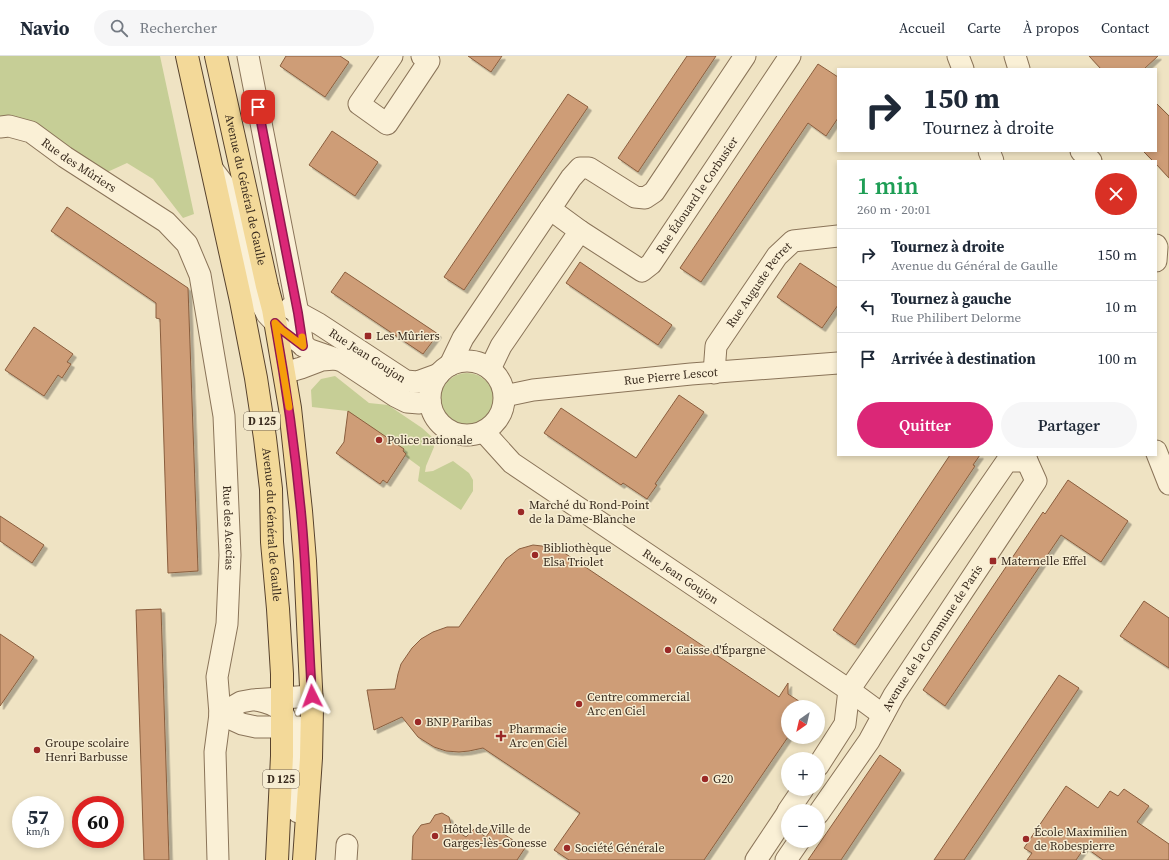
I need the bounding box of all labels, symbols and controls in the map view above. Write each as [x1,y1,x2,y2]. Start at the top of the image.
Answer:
search box [94,10,374,46]
text: Navio [20,15,70,41]
icon: search [108,17,130,39]
text: Rechercher [140,17,217,38]
text: Accueil [899,18,945,38]
text: Carte [967,18,1001,38]
text: À propos [1023,18,1079,38]
text: Contact [1101,18,1149,38]
text: 150 m [923,79,1000,117]
icon: right [857,84,909,136]
pin [241,90,275,124]
icon: arrive [247,96,269,118]
street label: Avenue du Général de Gaulle [221,113,270,267]
text: Tournez à droite [923,115,1054,140]
street label: Rue des Mûriers [38,134,119,196]
street label: Rue Édouard le Corbusier [652,134,742,257]
text: 1 min [857,169,919,202]
button: close [1095,173,1137,215]
text: 260 m · 20:01 [857,201,931,218]
text: Tournez à droite [891,236,1004,257]
street label: Rue Auguste Perret [723,238,795,331]
icon: right [857,244,879,266]
text: 150 m [1097,244,1137,265]
text: Avenue du Général de Gaulle [891,257,1058,274]
text: Tournez à gauche [891,288,1011,309]
icon: left [857,296,879,318]
text: 10 m [1105,296,1137,317]
text: Rue Philibert Delorme [891,309,1021,326]
street label: Rue Jean Goujon [326,325,409,387]
place label: Les Mûriers [376,328,440,344]
marker: Les Mûriers [363,331,373,341]
icon: arrive [857,348,879,370]
text: Arrivée à destination [891,348,1036,369]
text: 100 m [1097,348,1137,369]
street label: Rue Pierre Lescot [623,364,718,389]
button: Quitter [857,402,993,448]
button: Partager [1001,402,1137,448]
road number: D 125 [244,412,280,430]
place label: Police nationale [387,432,473,448]
marker: Police nationale [374,435,384,445]
street label: Avenue du Général de Gaulle [258,447,285,602]
street label: Rue des Acacias [219,485,238,570]
place label: Marché du Rond-Point de la Dame-Blanche [529,497,649,527]
marker: Marché du Rond-Point de la Dame-Blanche [516,507,526,517]
place label: Bibliothèque Elsa Triolet [543,540,611,570]
street label: Rue Jean Goujon [639,545,722,608]
marker: Bibliothèque Elsa Triolet [530,550,540,560]
place label: Maternelle Effel [1001,553,1087,569]
marker: Maternelle Effel [988,556,998,566]
street label: Avenue de la Commune de Paris [879,562,986,714]
place label: Caisse d'Épargne [676,642,766,658]
marker: Caisse d'Épargne [663,645,673,655]
position arrow [291,675,333,717]
place label: Centre commercial Arc en Ciel [587,689,690,719]
marker: Centre commercial Arc en Ciel [574,699,584,709]
north arrow [781,700,825,744]
map controls [781,700,825,848]
place label: BNP Paribas [426,714,492,730]
marker: BNP Paribas [413,717,423,727]
place label: Pharmacie Arc en Ciel [509,721,568,751]
marker: Pharmacie Arc en Ciel [496,731,506,741]
place label: Groupe scolaire Henri Barbusse [45,735,129,765]
marker: Groupe scolaire Henri Barbusse [32,745,42,755]
button: + [781,752,825,796]
road number: D 125 [263,770,299,788]
place label: G20 [713,771,733,787]
marker: G20 [700,774,710,784]
speed limit sign: 60 [72,796,124,848]
text: 57 [27,803,49,831]
button: − [781,804,825,848]
place label: Hôtel de Ville de Garges-lès-Gonesse [443,821,547,851]
place label: École Maximilien de Robespierre [1034,824,1128,854]
text: km/h [26,825,50,838]
marker: Hôtel de Ville de Garges-lès-Gonesse [430,831,440,841]
marker: École Maximilien de Robespierre [1021,834,1031,844]
place label: Société Générale [575,840,665,856]
marker: Société Générale [562,843,572,853]

